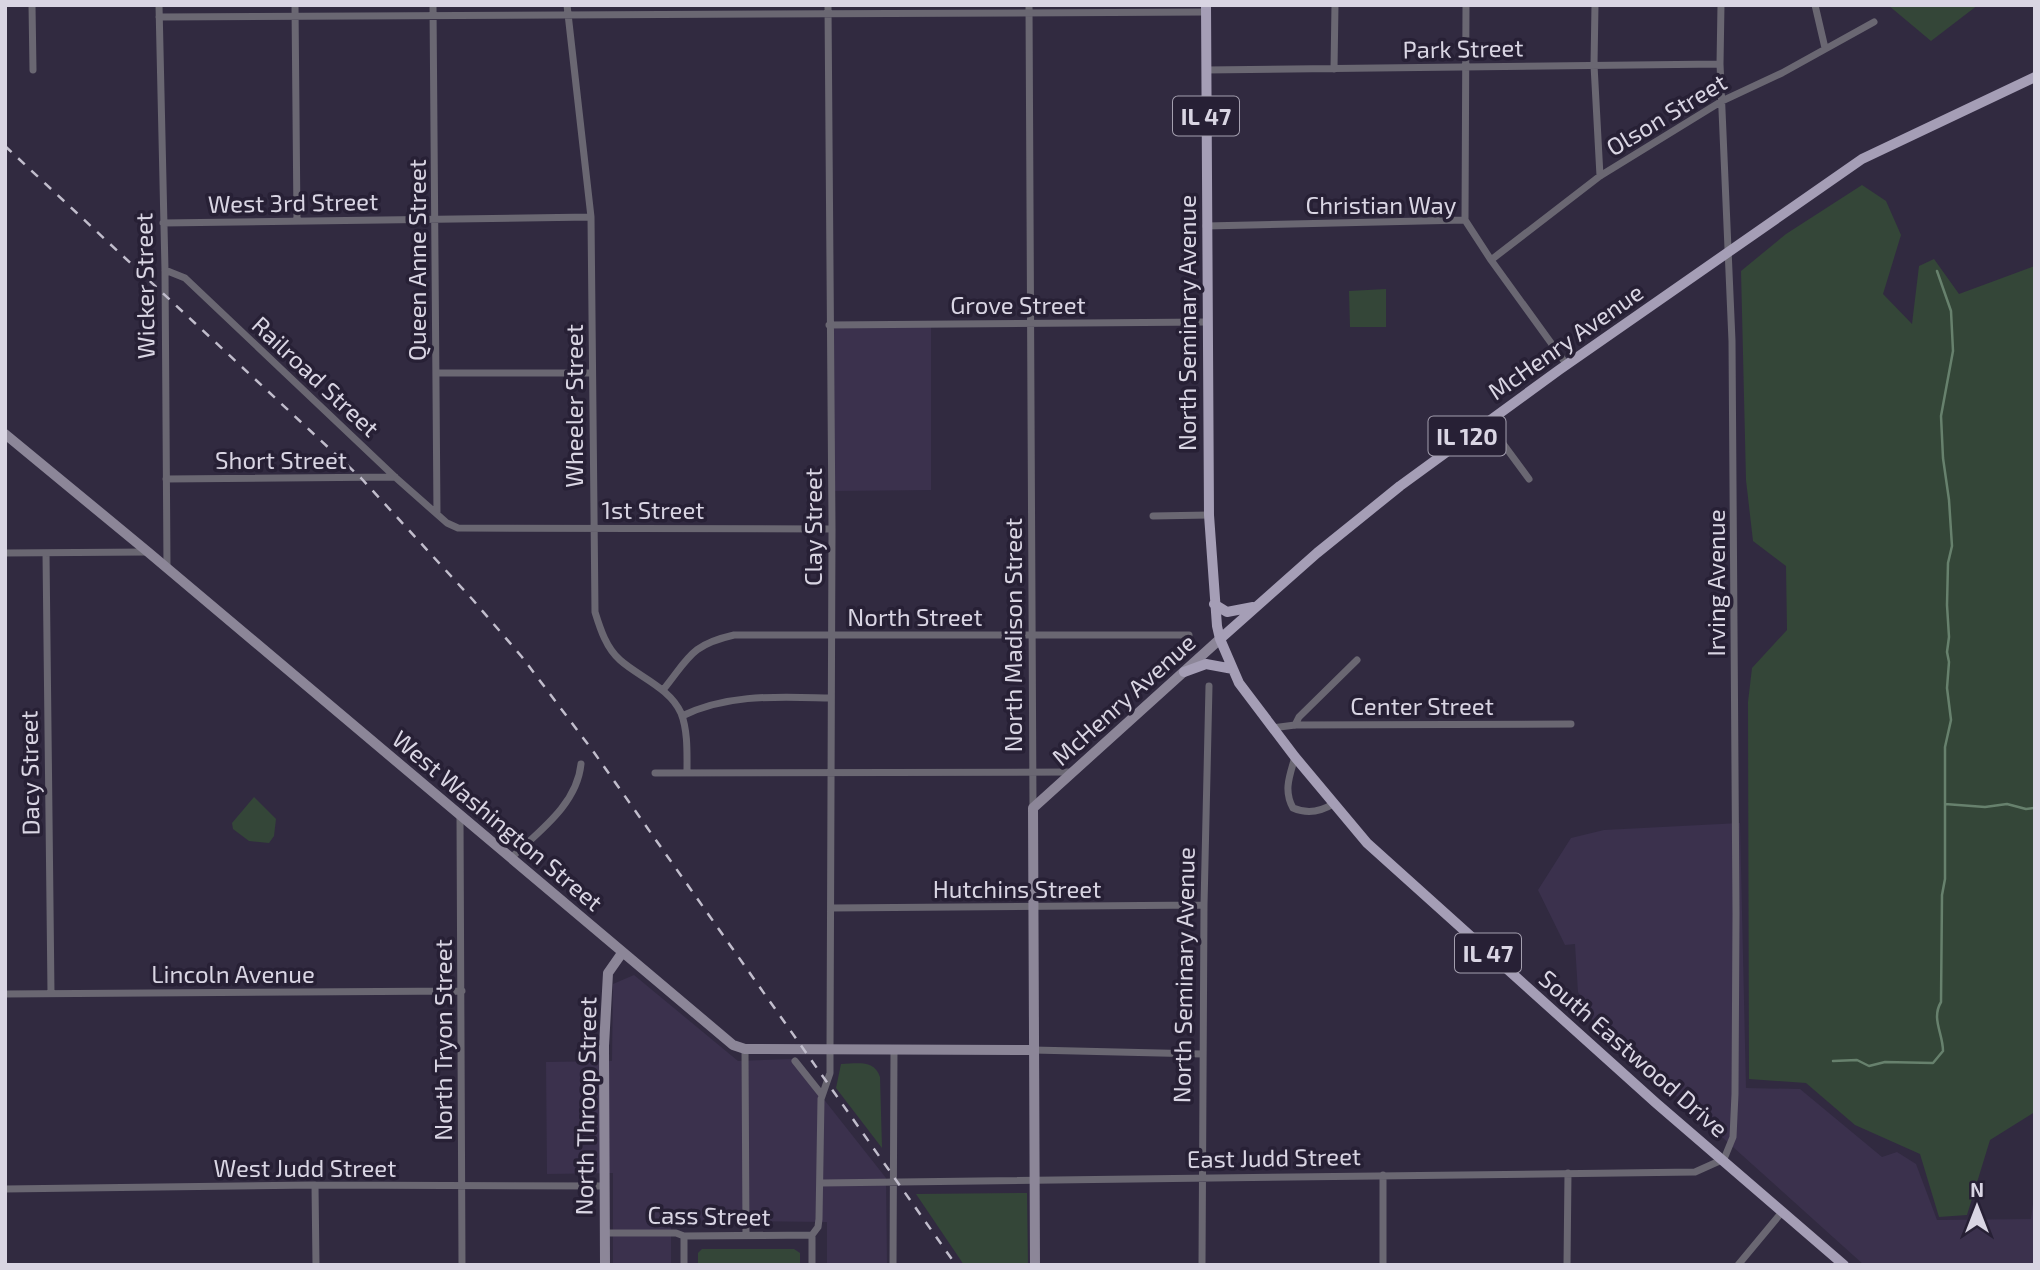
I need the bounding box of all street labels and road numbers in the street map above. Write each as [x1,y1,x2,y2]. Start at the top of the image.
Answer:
street label: Park Street [1402,32,1524,64]
street label: Olson Street [1601,67,1731,161]
road number: IL 47 [1173,97,1239,136]
street label: Queen Anne Street [402,159,431,361]
street label: West 3rd Street [208,186,378,218]
street label: Christian Way [1306,190,1457,219]
street label: North Seminary Avenue [1172,195,1201,451]
street label: Wicker Street [128,213,160,359]
street label: McHenry Avenue [1482,277,1648,405]
street label: Grove Street [950,290,1086,319]
street label: Railroad Street [246,310,386,442]
street label: Wheeler Street [559,324,588,488]
road number: IL 120 [1428,416,1506,456]
street label: Short Street [215,445,347,474]
street label: Clay Street [798,468,827,586]
street label: 1st Street [602,495,704,524]
street label: Irving Avenue [1701,509,1730,657]
street label: North Madison Street [998,518,1027,752]
street label: North Street [847,602,983,631]
street label: McHenry Avenue [1045,627,1201,771]
street label: Center Street [1350,691,1494,720]
street label: Dacy Street [13,710,45,836]
street label: West Washington Street [387,724,609,916]
street label: North Seminary Avenue [1166,847,1200,1103]
street label: Hutchins Street [933,874,1101,903]
road number: IL 47 [1455,934,1521,972]
street label: North Tryon Street [428,939,457,1141]
street label: Lincoln Avenue [151,959,315,988]
street label: South Eastwood Drive [1534,963,1734,1143]
street label: North Throop Street [569,997,601,1215]
street label: East Judd Street [1187,1141,1361,1173]
street label: West Judd Street [214,1153,396,1182]
street label: Cass Street [647,1199,771,1231]

